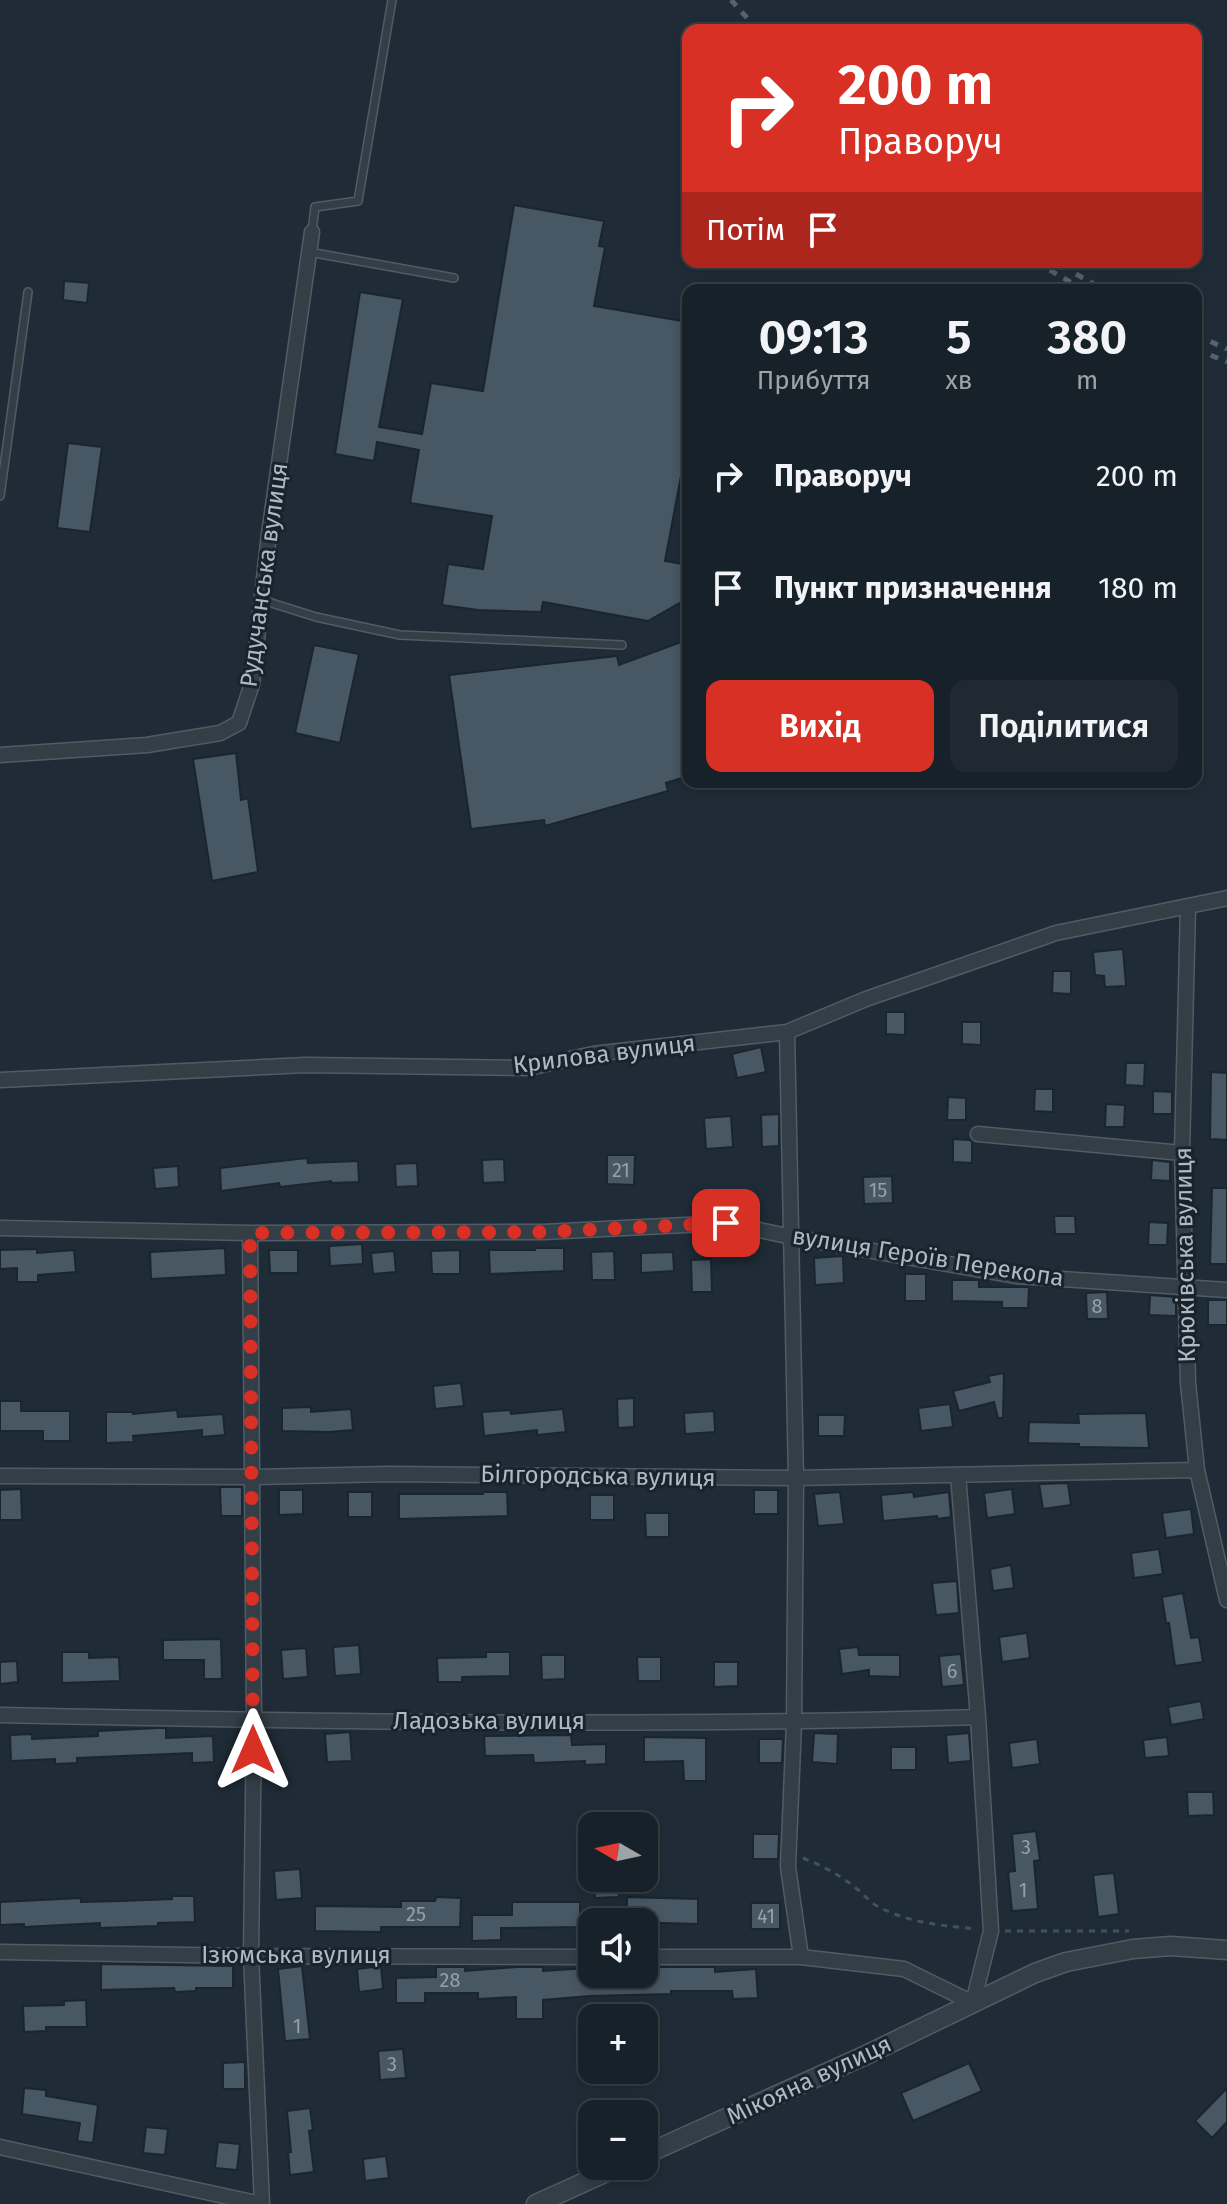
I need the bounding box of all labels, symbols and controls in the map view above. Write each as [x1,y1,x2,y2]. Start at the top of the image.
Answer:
text: 200 m [838,52,993,119]
icon: right [706,56,810,160]
text: Праворуч [838,120,1003,164]
icon: arrive [801,208,845,252]
text: Потім [706,212,785,248]
text: 09:13 [758,308,869,366]
text: 5 [946,308,972,366]
text: 380 [1047,308,1127,366]
text: Прибуття [757,365,871,396]
text: хв [945,365,973,396]
text: m [1076,365,1098,396]
icon: right [706,454,750,498]
text: Праворуч [774,458,912,494]
text: 200 m [1096,458,1178,494]
street label: Рудучанська вулиця [234,461,294,689]
icon: arrive [706,566,750,610]
text: Пункт призначення [774,570,1052,606]
text: 180 m [1098,570,1178,606]
button: Вихід [706,680,934,772]
button: Поділитися [950,680,1178,772]
street label: Крилова вулиця [511,1029,697,1079]
street label: Крюківська вулиця [1169,1147,1201,1363]
house number: 21 [612,1158,630,1182]
house number: 15 [869,1178,887,1202]
pin [692,1189,760,1257]
icon: arrive [704,1201,748,1245]
street label: вулиця Героїв Перекопа [790,1222,1066,1292]
house number: 8 [1091,1294,1103,1318]
street label: Білгородська вулиця [480,1460,716,1492]
house number: 6 [947,1659,957,1683]
street label: Ладозька вулиця [393,1707,585,1735]
position arrow [211,1708,295,1792]
north arrow [578,1812,658,1892]
map controls [578,1812,658,2180]
house number: 3 [1021,1835,1031,1859]
house number: 1 [1019,1878,1027,1902]
house number: 25 [406,1902,426,1926]
house number: 41 [757,1904,775,1928]
button: sound [578,1908,658,1988]
street label: Ізюмська вулиця [201,1941,391,1969]
house number: 28 [440,1968,460,1992]
button: + [578,2004,658,2084]
house number: 1 [293,2014,301,2038]
street label: Мікояна вулиця [722,2030,896,2130]
house number: 3 [387,2052,397,2076]
button: − [578,2100,658,2180]

